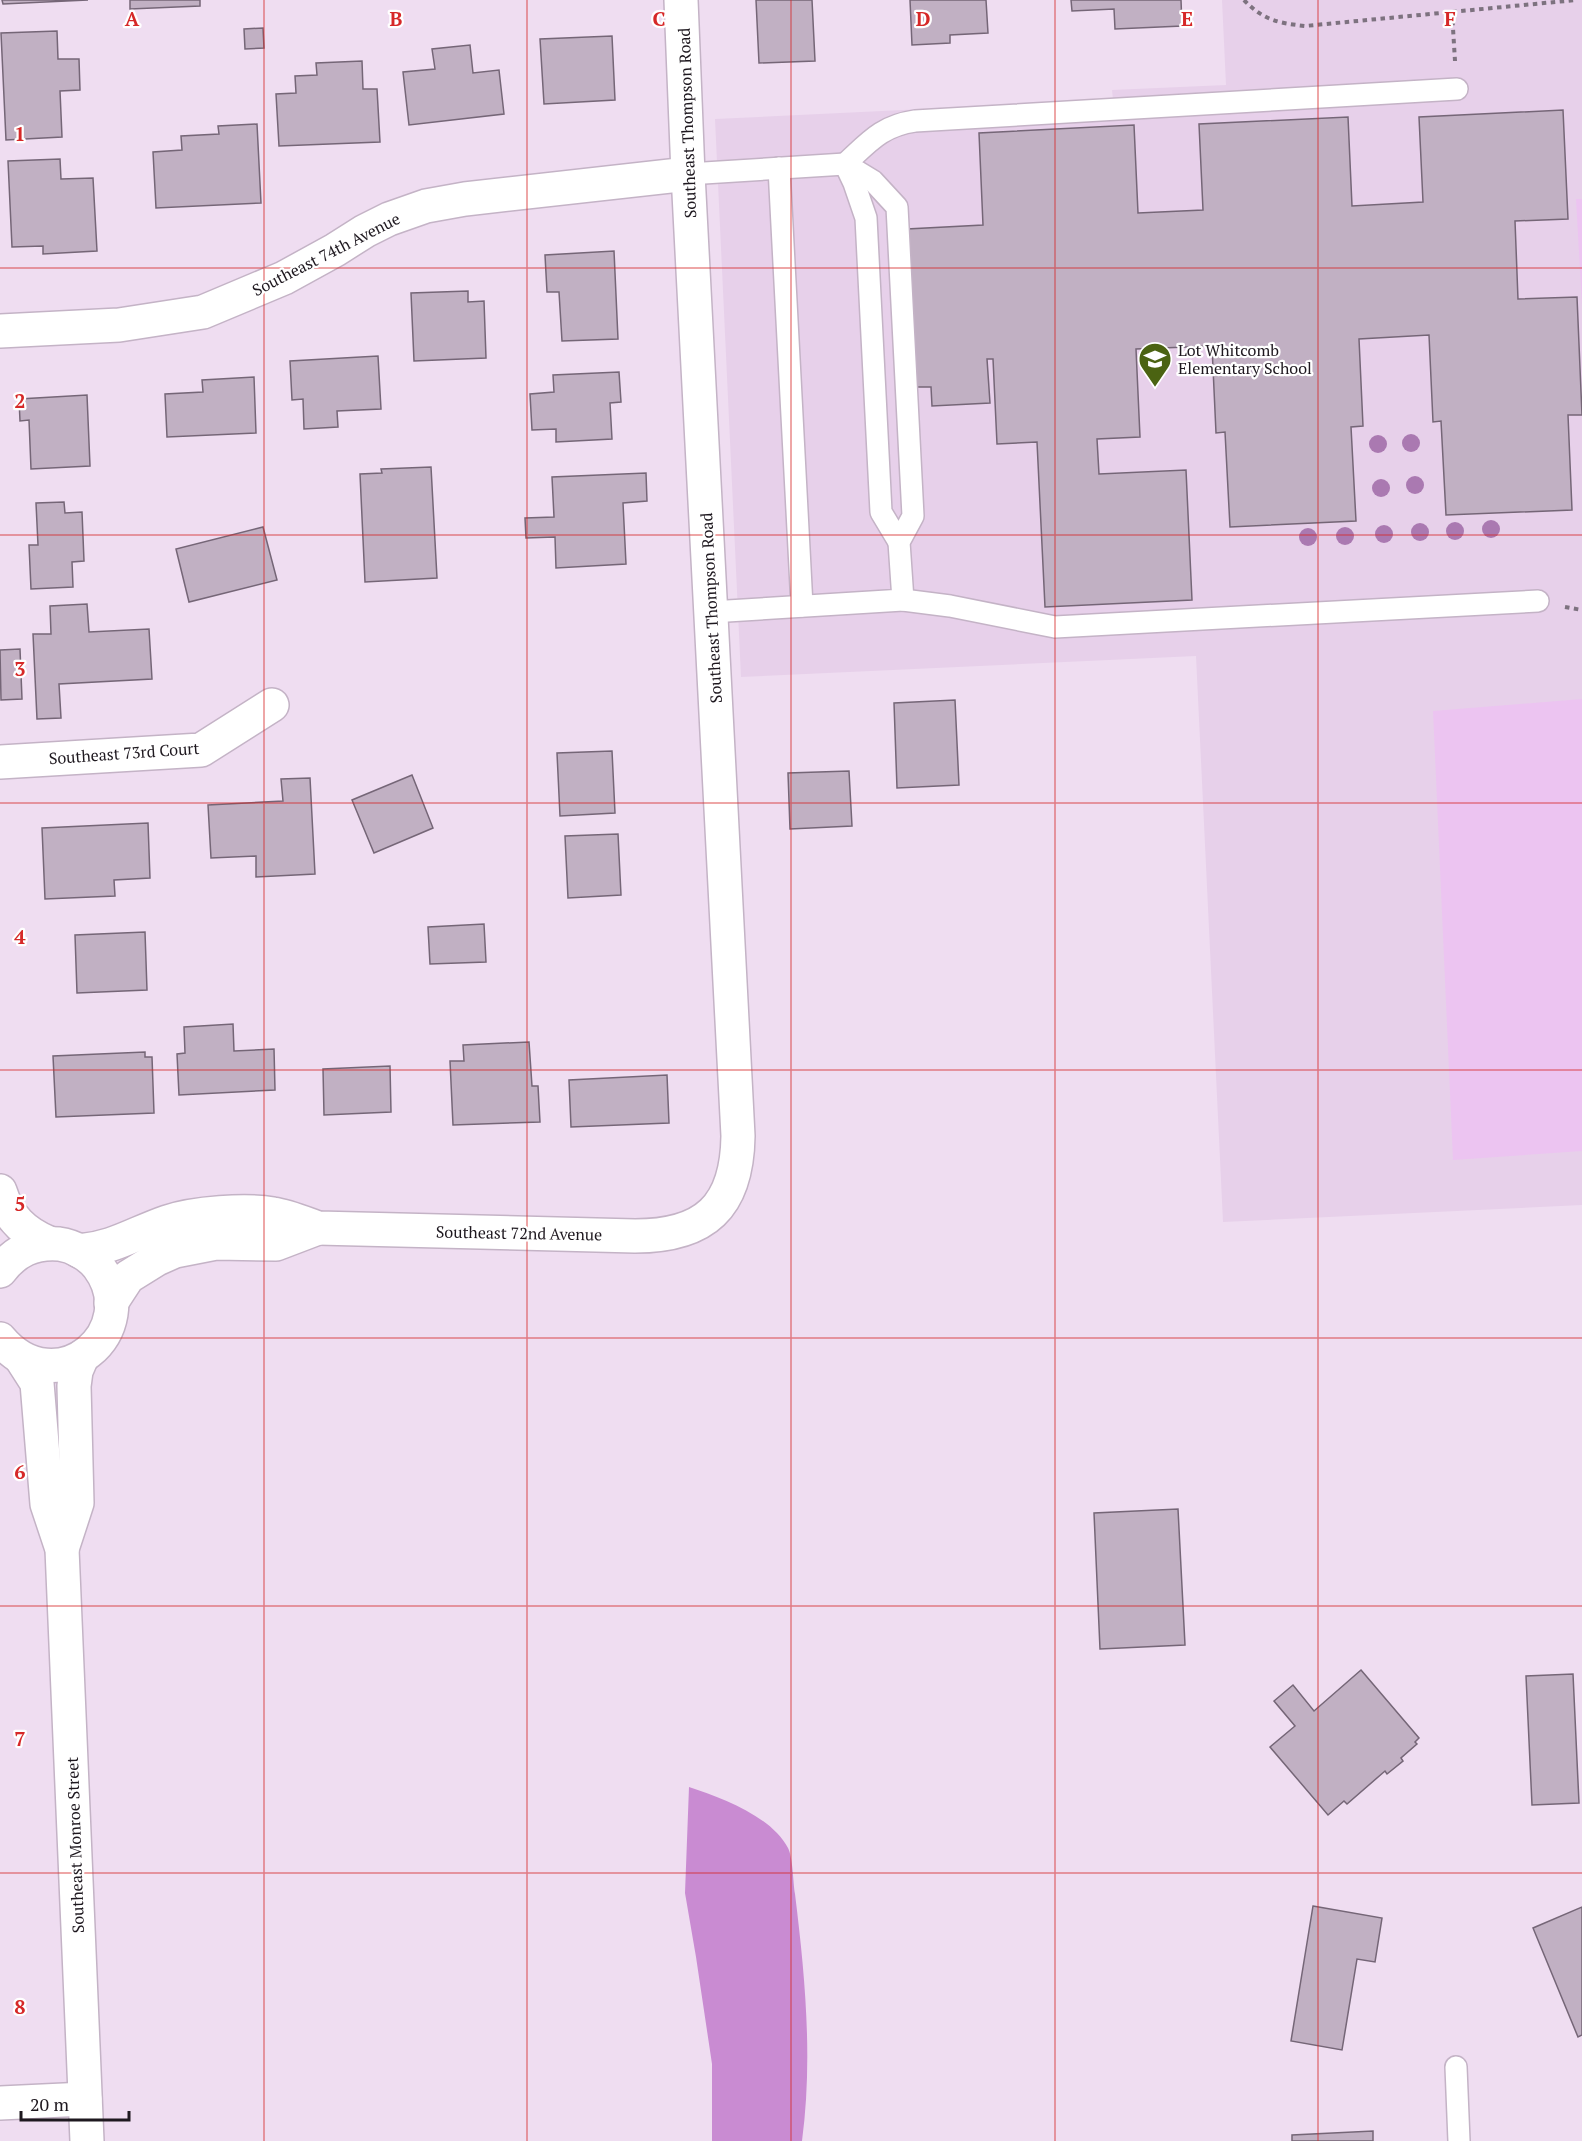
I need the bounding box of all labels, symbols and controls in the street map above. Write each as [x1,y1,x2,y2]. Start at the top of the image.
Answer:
text: A [125,5,140,32]
text: B [390,5,403,32]
text: C [652,5,666,32]
text: D [916,5,930,32]
text: E [1181,5,1193,32]
text: F [1444,5,1456,32]
street label: Southeast Thompson Road [673,27,701,219]
text: 1 [14,120,26,147]
street label: Southeast 74th Avenue [248,207,404,301]
place label: Lot Whitcomb Elementary School [1178,339,1312,379]
school or university icon: Lot Whitcomb Elementary School [1137,341,1173,388]
text: 2 [14,387,26,414]
street label: Southeast Thompson Road [695,512,727,704]
text: 3 [14,655,26,682]
street label: Southeast 73rd Court [48,737,200,769]
text: 4 [14,923,26,950]
text: 5 [14,1190,26,1217]
street label: Southeast 72nd Avenue [436,1221,602,1245]
text: 6 [14,1458,26,1485]
text: 7 [14,1725,26,1752]
street label: Southeast Monroe Street [61,1756,89,1934]
text: 8 [14,1993,26,2020]
scale bar [21,2084,129,2122]
text: 20 m [30,2092,70,2116]

